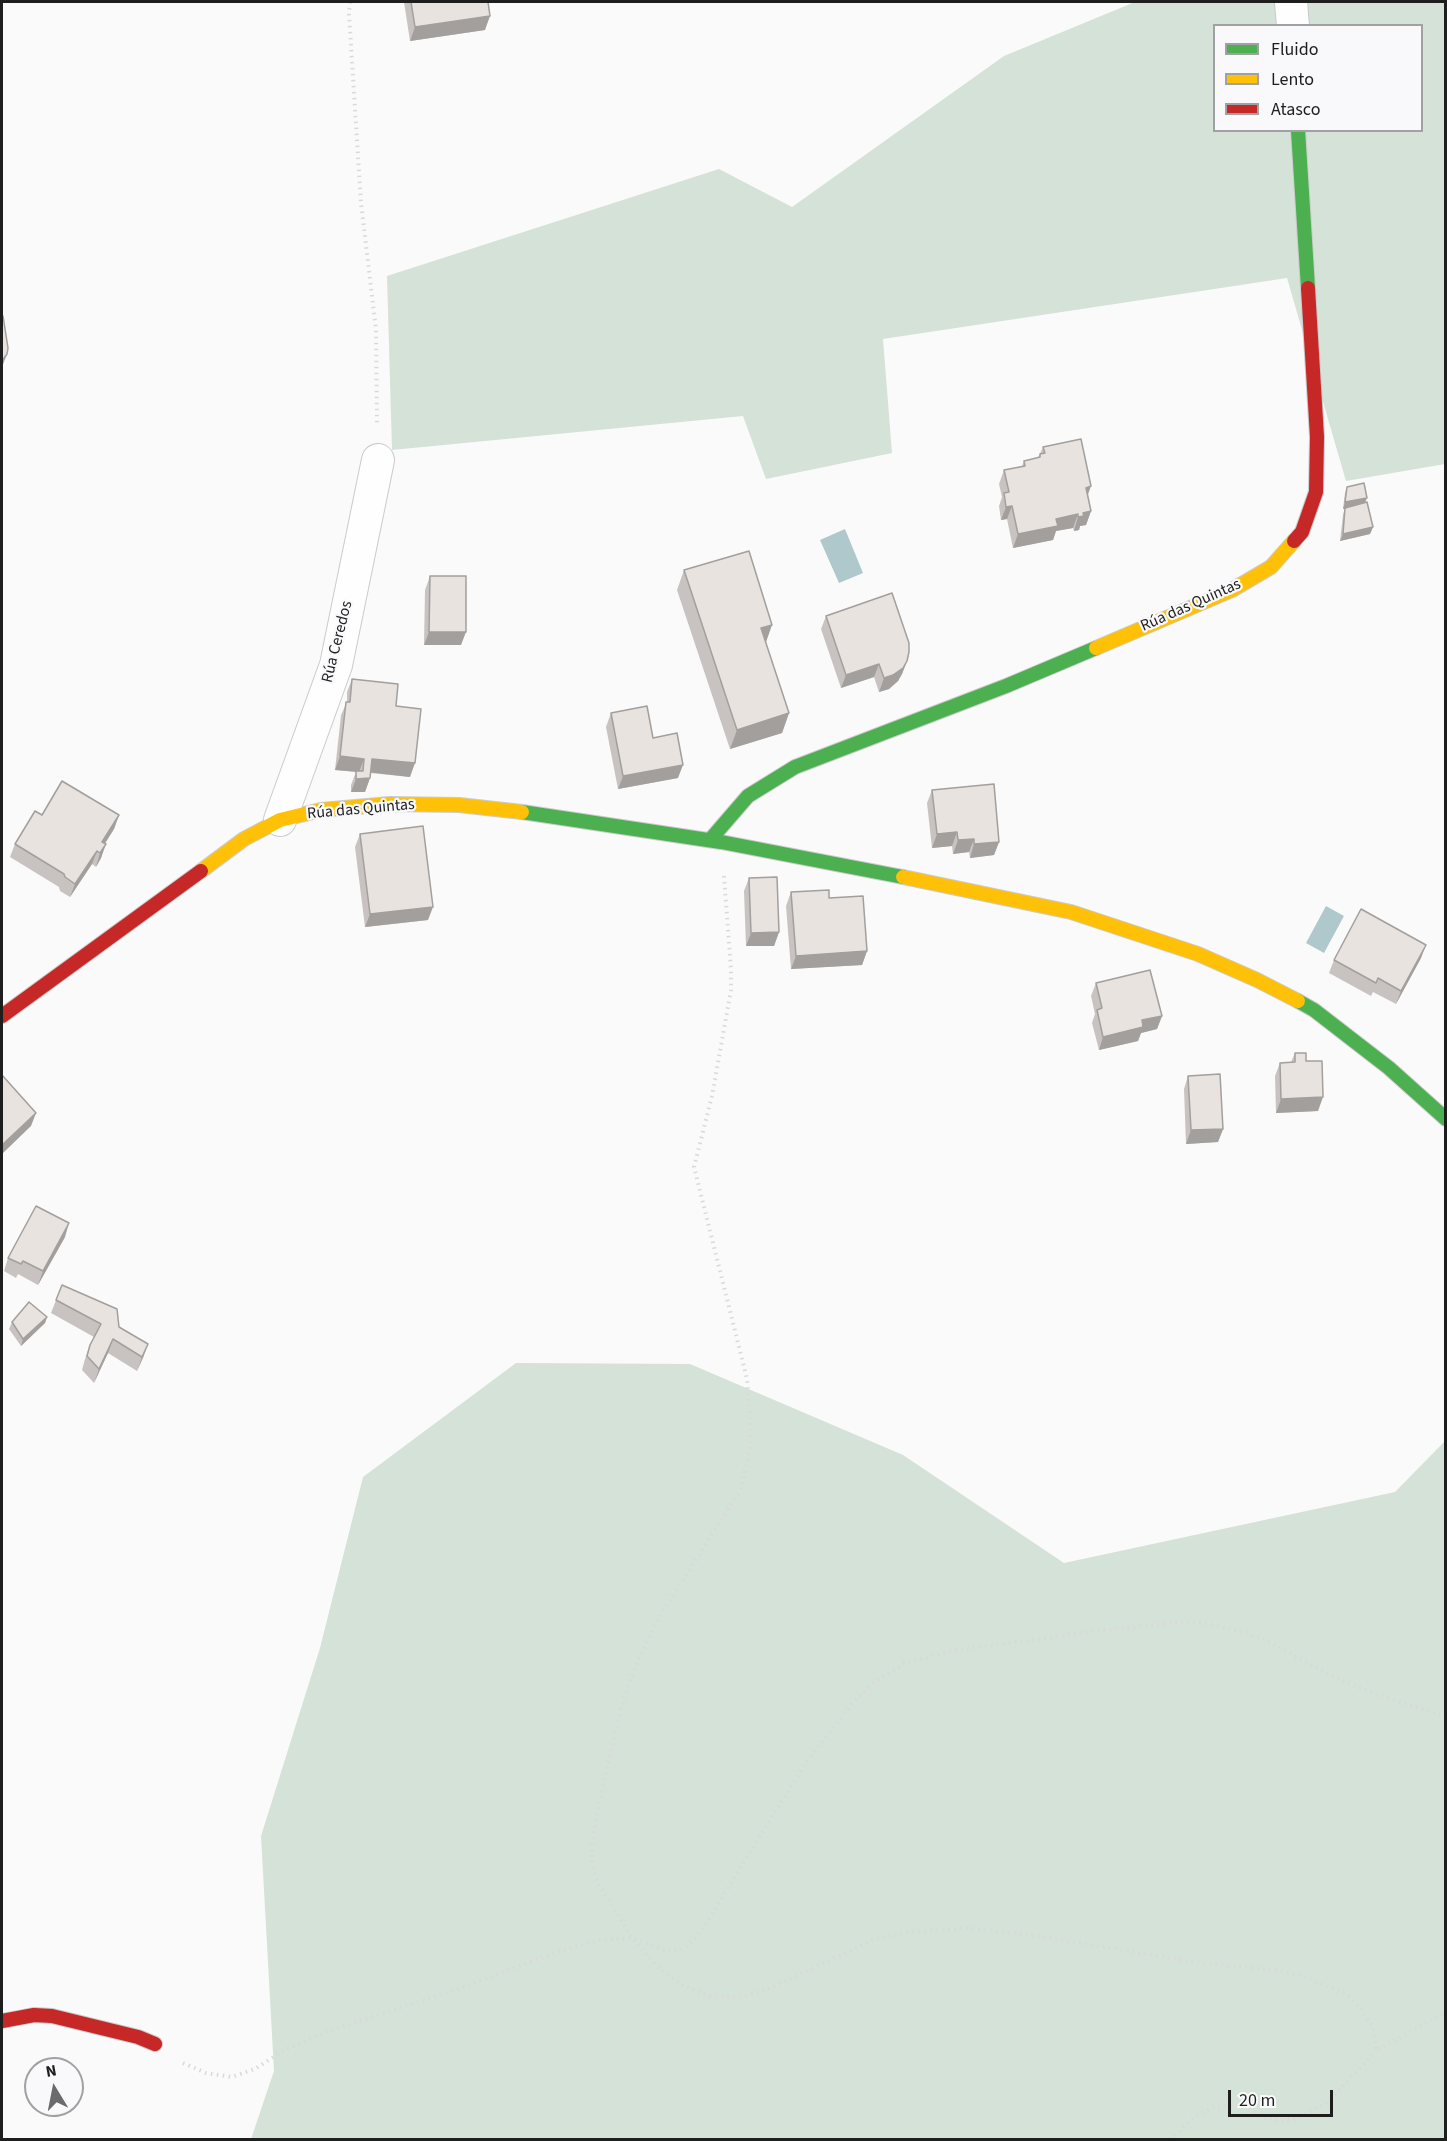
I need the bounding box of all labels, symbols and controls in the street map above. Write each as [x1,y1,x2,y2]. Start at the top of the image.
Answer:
legend [1213,24,1423,132]
text: Fluido [1271,37,1318,62]
text: Lento [1271,67,1314,92]
text: Atasco [1271,97,1320,122]
street label: Rúa das Quintas [1138,575,1244,637]
street label: Rúa Ceredos [319,599,357,685]
street label: Rúa das Quintas [306,796,416,824]
north arrow [24,2057,84,2117]
text: N [44,2059,58,2083]
scale bar [1231,2078,1336,2116]
text: 20 m [1239,2088,1275,2113]

